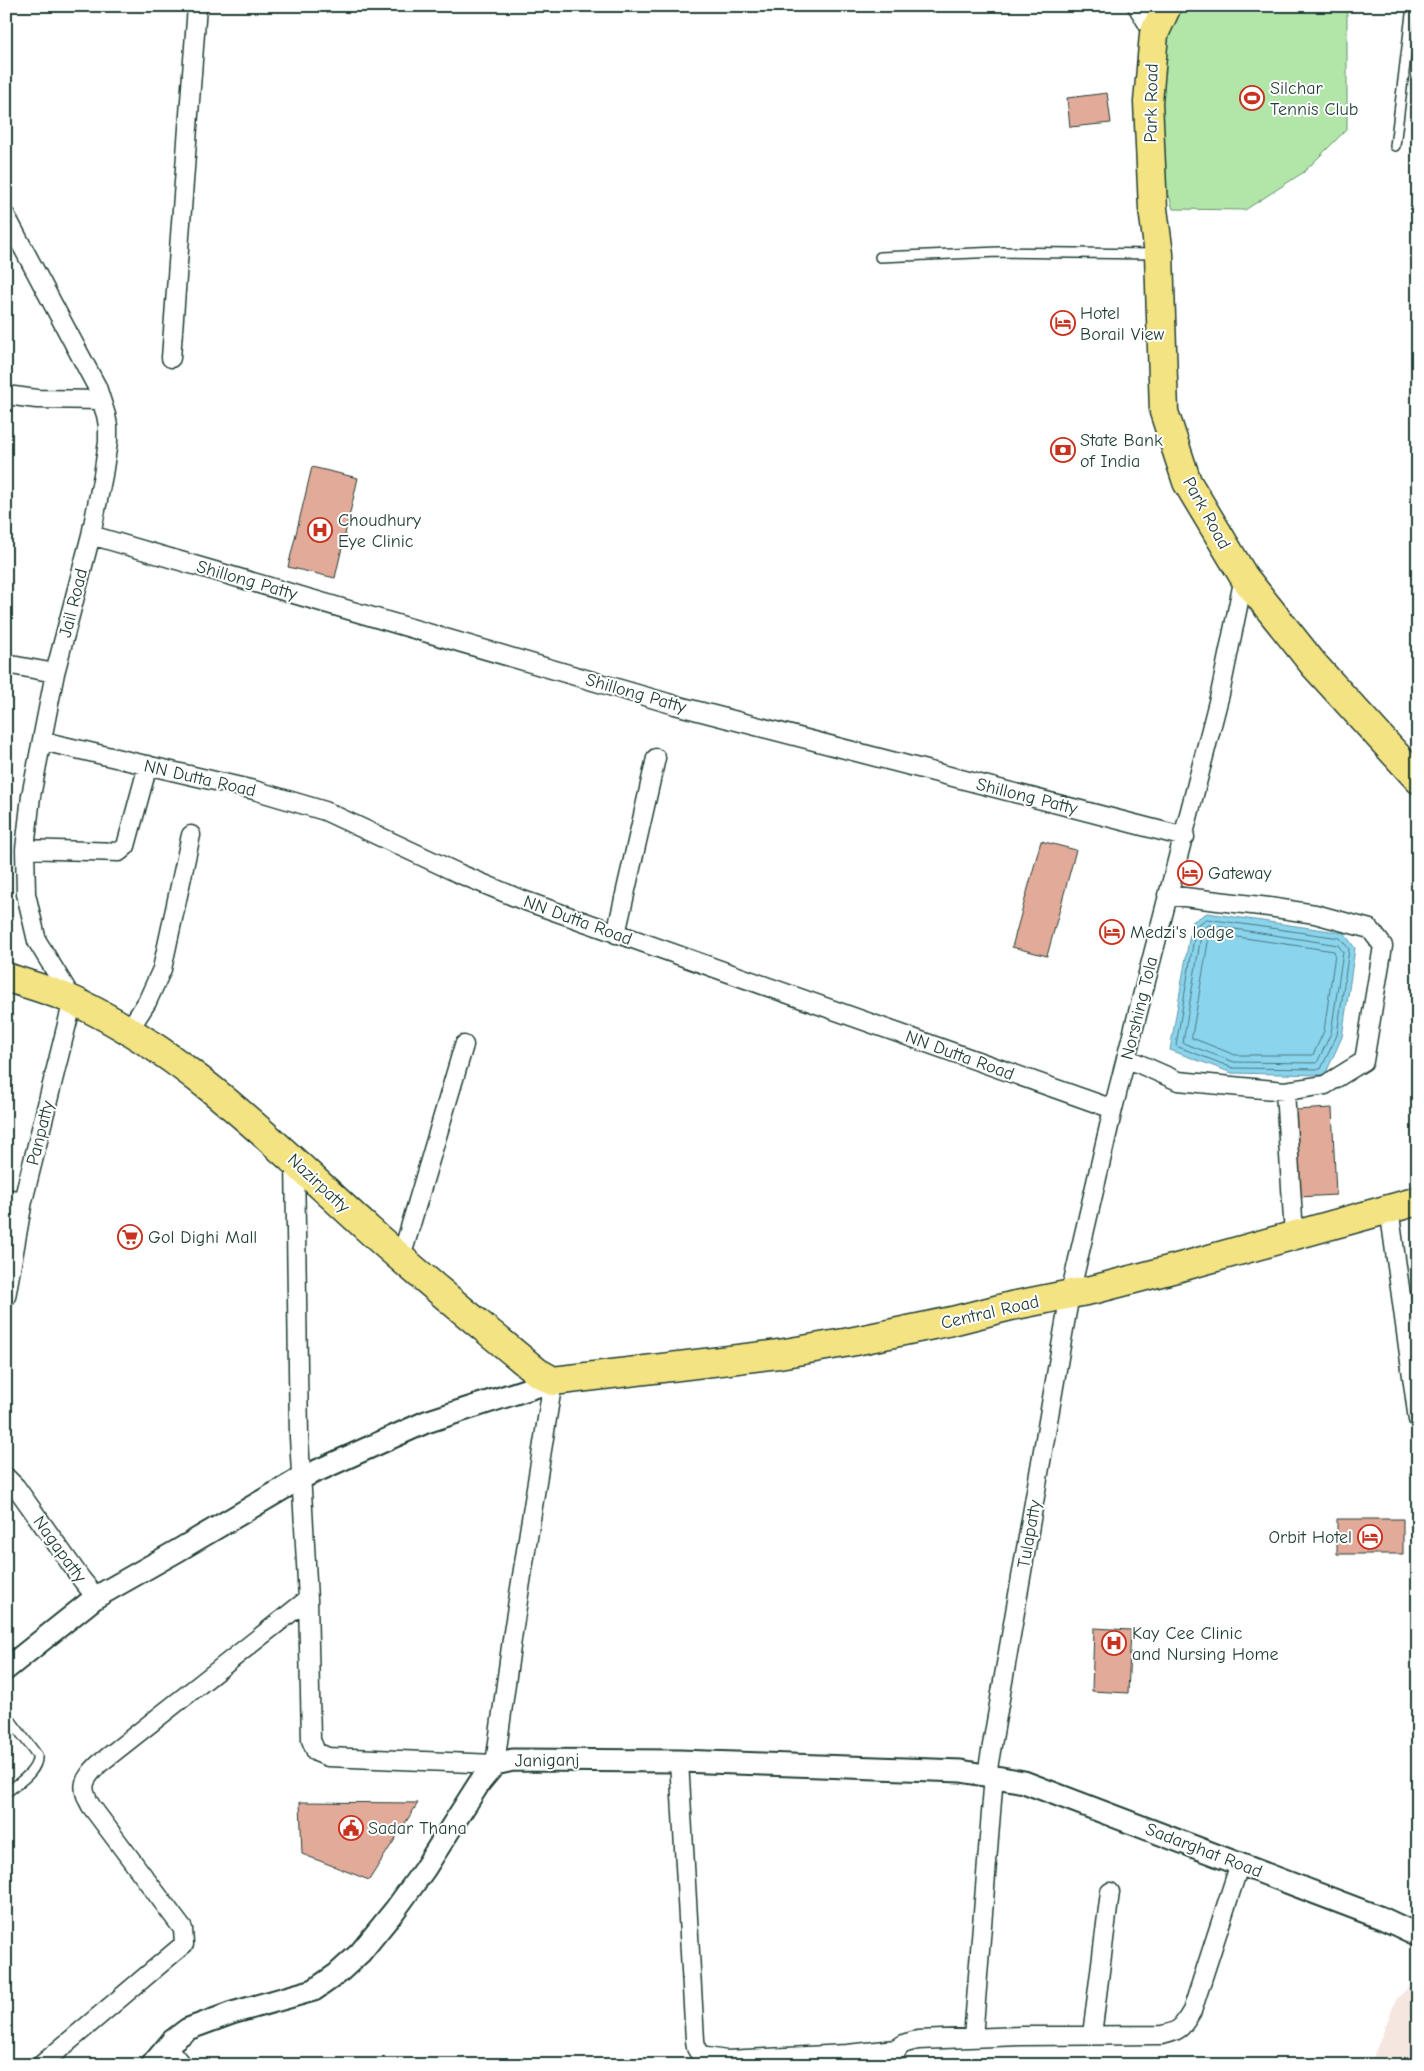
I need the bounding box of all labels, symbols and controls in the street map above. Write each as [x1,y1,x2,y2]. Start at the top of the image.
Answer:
street label: Park Road [1140,63,1163,143]
place label: Silchar Tennis Club [1270,78,1358,120]
sports icon: Silchar Tennis Club [1239,85,1265,111]
place label: Hotel Borail View [1080,303,1165,345]
hotel icon: Hotel Borail View [1050,310,1076,336]
place label: State Bank of India [1080,430,1163,472]
bank icon: State Bank of India [1050,437,1076,463]
street label: Park Road [1178,473,1235,553]
place label: Choudhury Eye Clinic [338,510,422,552]
hospital icon: Choudhury Eye Clinic [307,517,333,543]
street label: Shillong Patty [194,556,300,605]
street label: Jail Road [55,566,92,640]
street label: Shillong Patty [583,669,689,718]
street label: NN Dutta Road [142,755,258,802]
street label: Shillong Patty [974,774,1081,819]
hotel icon: Gateway [1177,860,1203,886]
place label: Gateway [1208,863,1273,884]
street label: NN Dutta Road [521,891,635,950]
hotel icon: Medzi's lodge [1099,919,1125,945]
place label: Medzi's lodge [1130,922,1234,943]
street label: Norshing Tola [1117,954,1162,1062]
street label: NN Dutta Road [903,1026,1017,1085]
street label: Panpatty [22,1098,59,1168]
street label: Nazirpatty [283,1149,355,1218]
supermarket icon: Gol Dighi Mall [117,1224,143,1250]
place label: Gol Dighi Mall [148,1227,257,1248]
street label: Central Road [939,1291,1041,1334]
street label: Tulapatty [1013,1497,1046,1570]
street label: Nagapatty [28,1512,91,1587]
hotel icon: Orbit Hotel [1357,1524,1383,1550]
place label: Orbit Hotel [1268,1527,1352,1548]
place label: Kay Cee Clinic and Nursing Home [1132,1623,1279,1665]
hospital icon: Kay Cee Clinic and Nursing Home [1101,1630,1127,1656]
street label: Janiganj [515,1749,579,1772]
public building icon: Sadar Thana [338,1815,364,1841]
place label: Sadar Thana [368,1818,467,1839]
street label: Sadarghat Road [1143,1819,1265,1882]

